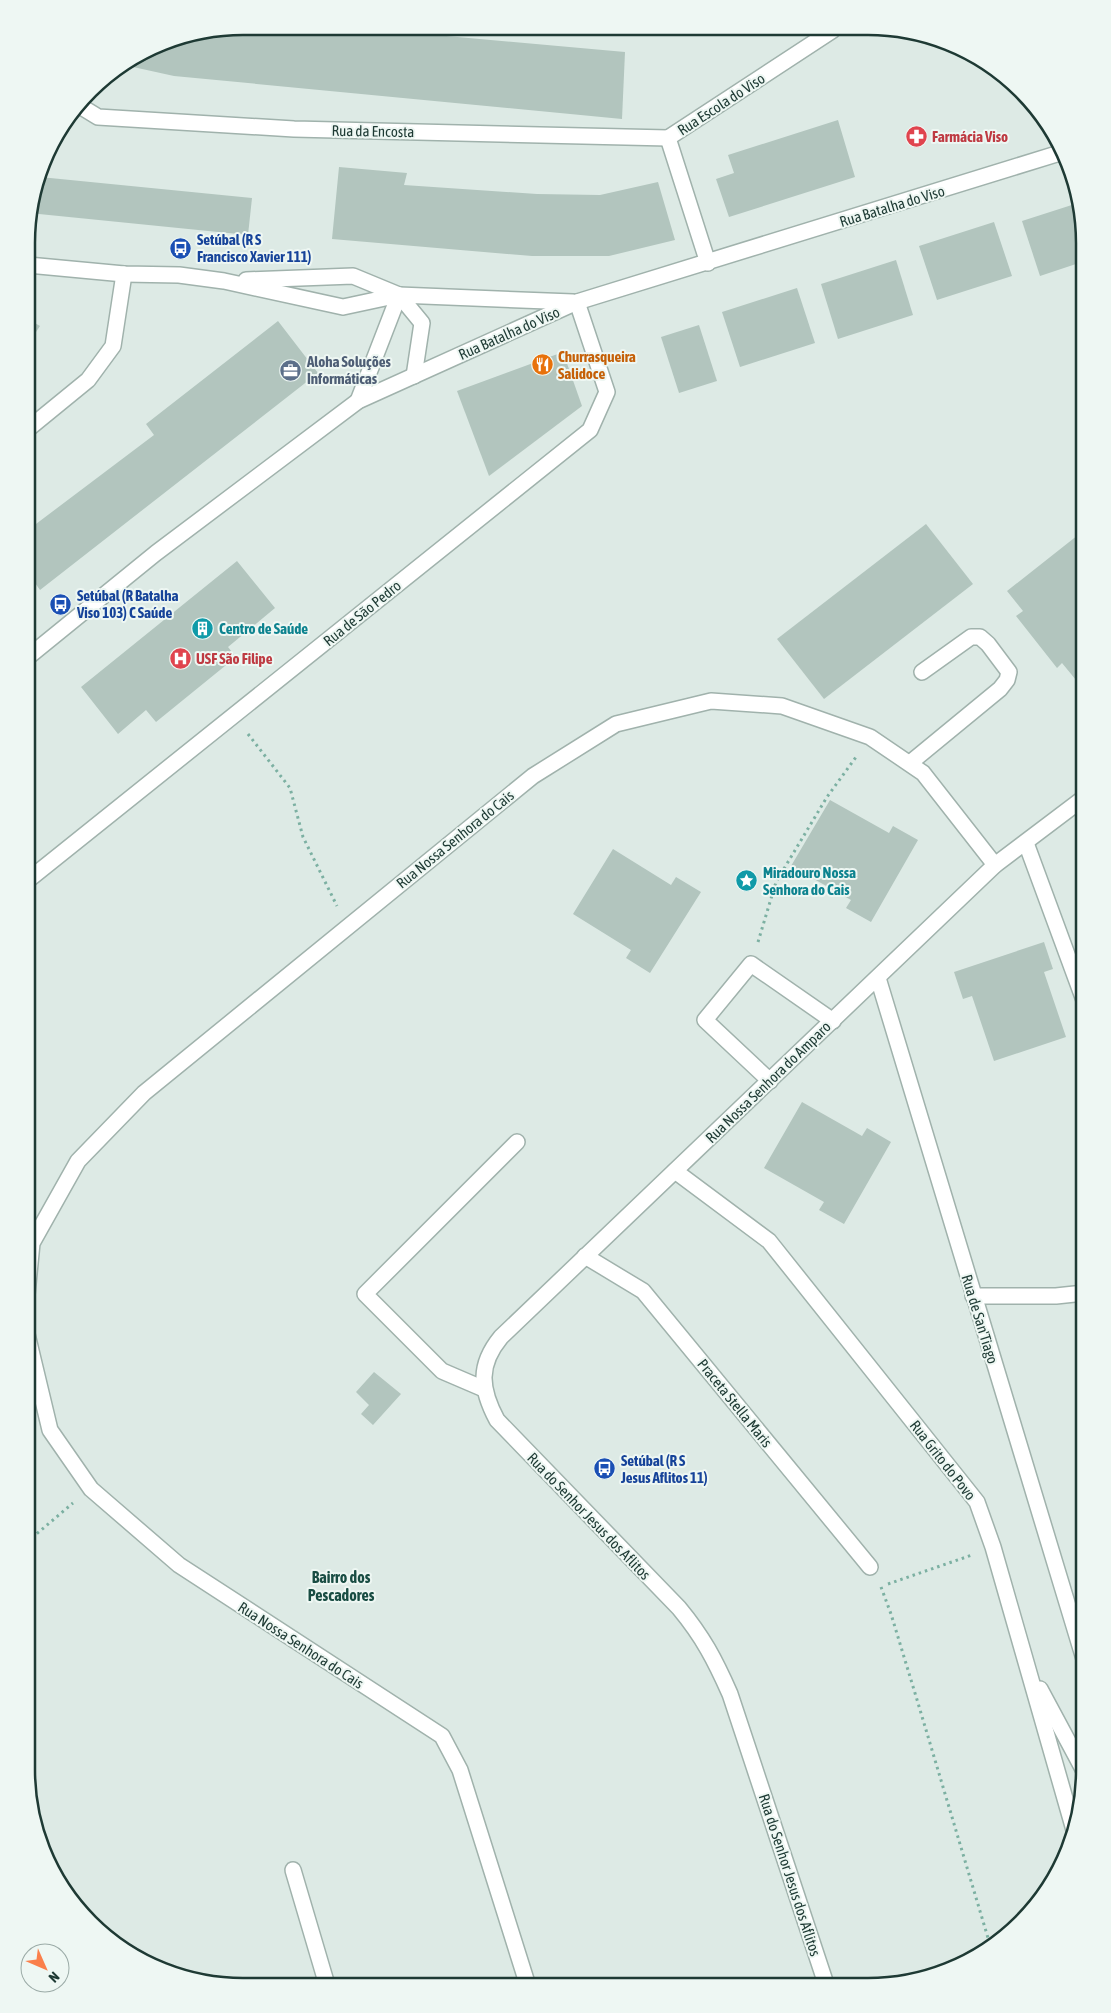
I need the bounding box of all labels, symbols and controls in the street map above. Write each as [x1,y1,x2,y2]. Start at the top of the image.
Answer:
street label: Rua Escola do Viso [674,70,768,138]
street label: Rua da Encosta [331,122,415,140]
pharmacy icon: Farmácia Viso [904,124,928,148]
place label: Farmácia Viso [932,128,1008,145]
street label: Rua Batalha do Viso [837,182,947,230]
place label: Setúbal (R S Francisco Xavier 111) [197,231,311,265]
bus stop icon: Setúbal (R S Francisco Xavier 111) [169,236,193,260]
street label: Rua Batalha do Viso [456,303,562,363]
place label: Churrasqueira Salidoce [558,348,636,382]
place label: Aloha Soluções Informáticas [306,353,392,387]
restaurant icon: Churrasqueira Salidoce [530,353,554,377]
office icon: Aloha Soluções Informáticas [279,358,303,382]
street label: Rua de São Pedro [320,577,404,649]
place label: Setúbal (R Batalha Viso 103) C Saúde [76,587,179,621]
bus stop icon: Setúbal (R Batalha Viso 103) C Saúde [49,592,73,616]
building icon: Centro de Saúde [191,616,215,640]
place label: Centro de Saúde [219,620,308,637]
hospital icon: USF São Filipe [168,646,192,670]
place label: USF São Filipe [196,650,273,667]
street label: Rua Nossa Senhora do Cais [393,786,517,892]
place label: Miradouro Nossa Senhora do Cais [763,864,856,898]
place icon: Miradouro Nossa Senhora do Cais [735,869,759,893]
street label: Rua Nossa Senhora do Amparo [702,1018,834,1146]
street label: Rua de San'Tiago [958,1272,1002,1366]
street label: Praceta Stella Maris [694,1355,776,1451]
street label: Rua Grito do Povo [907,1417,979,1503]
street label: Rua do Senhor Jesus dos Aflitos [524,1449,654,1583]
place label: Setúbal (R S Jesus Aflitos 11) [620,1452,708,1486]
bus stop icon: Setúbal (R S Jesus Aflitos 11) [593,1457,617,1481]
district label: Bairro dos Pescadores [308,1568,375,1604]
street label: Rua Nossa Senhora do Cais [235,1598,367,1692]
street label: Rua do Senhor Jesus dos Aflitos [756,1792,824,1958]
north arrow [20,1943,70,1993]
text: N [46,1969,63,1986]

